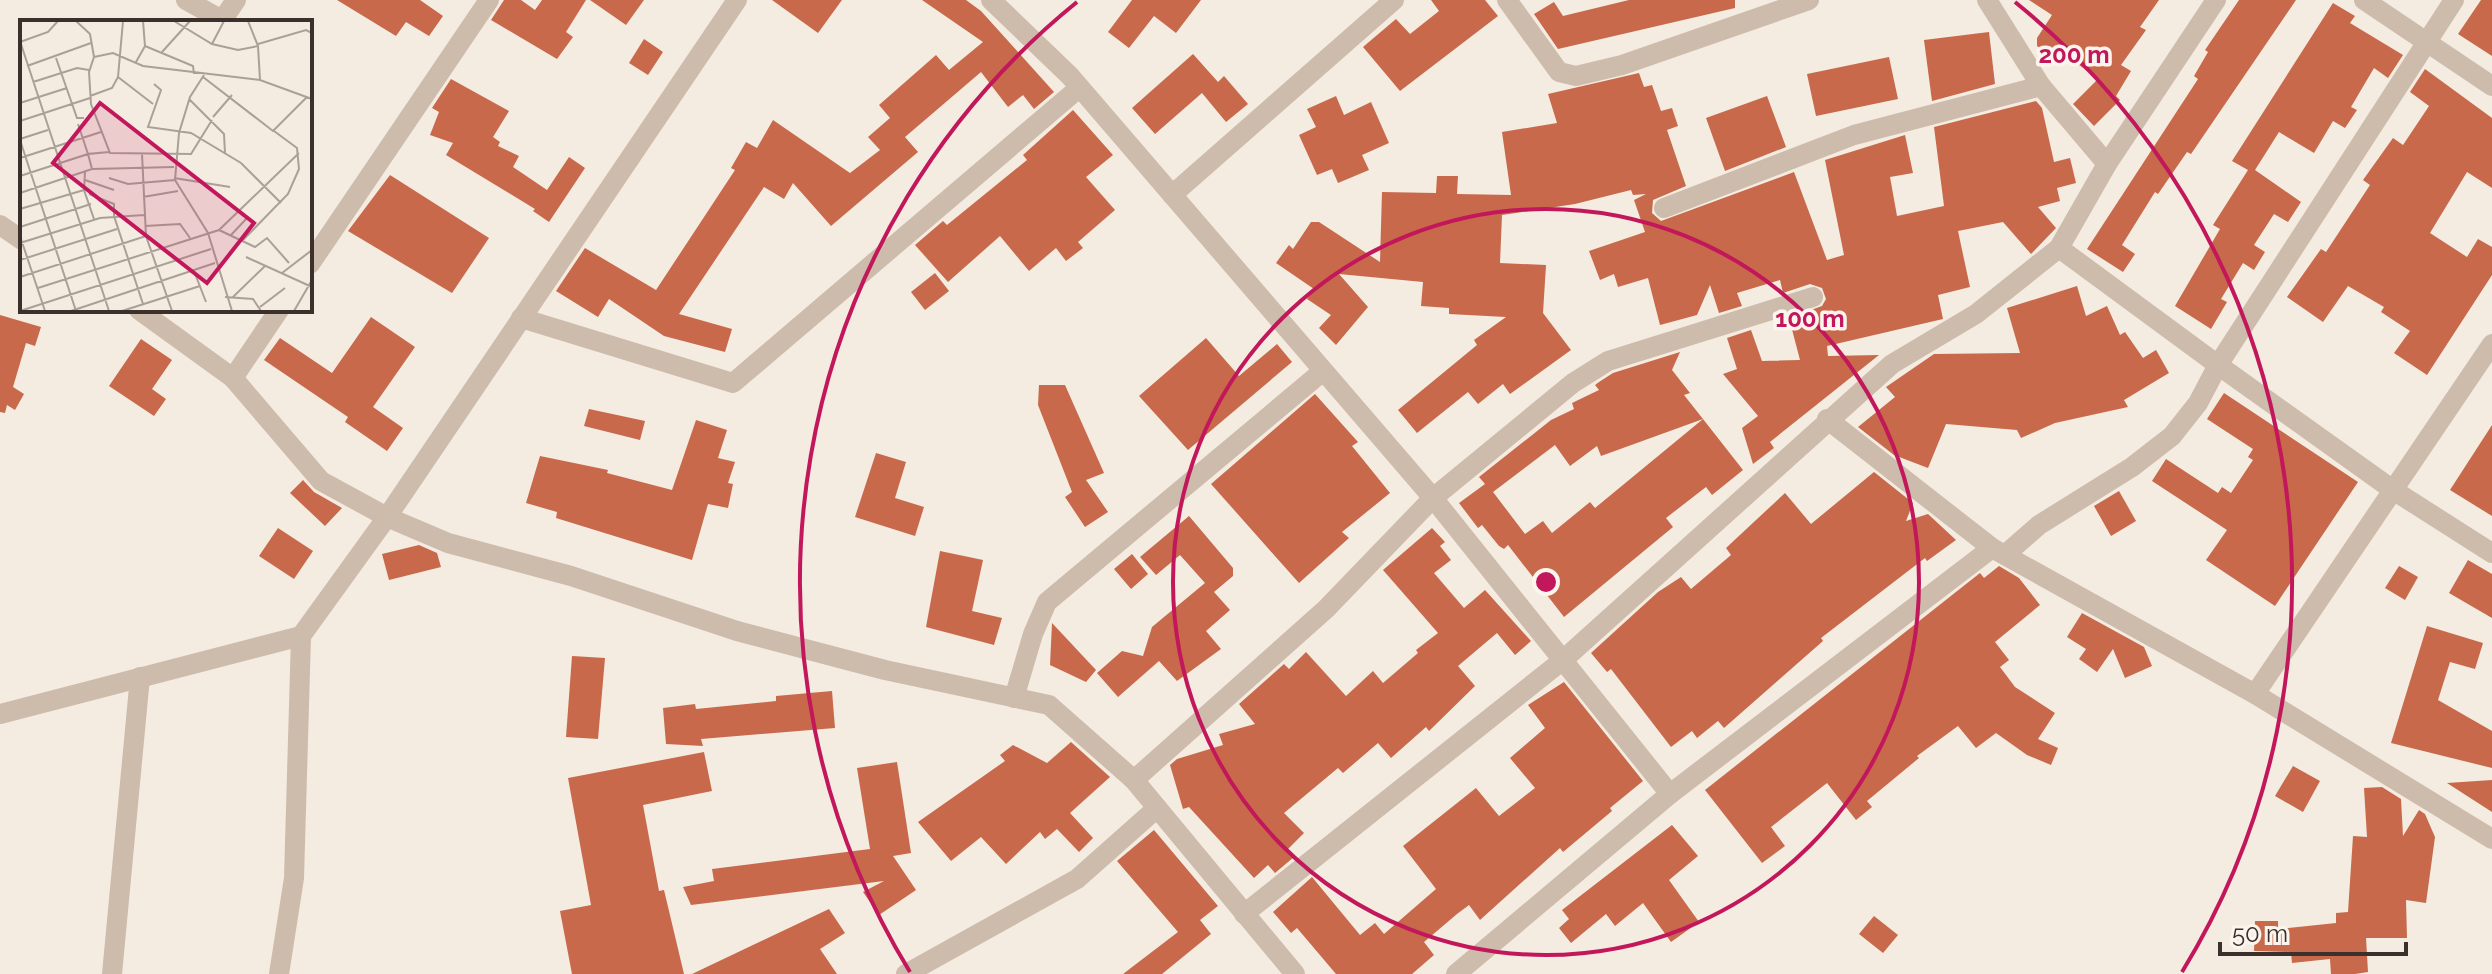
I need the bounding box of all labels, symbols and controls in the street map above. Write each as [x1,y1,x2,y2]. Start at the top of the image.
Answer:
inset map [20,20,312,312]
text: 200 m [2038,40,2110,69]
text: 100 m [1775,304,1845,333]
centre of rings [1532,568,1560,596]
scale bar [2220,906,2406,956]
text: 50 m [2232,919,2288,948]

